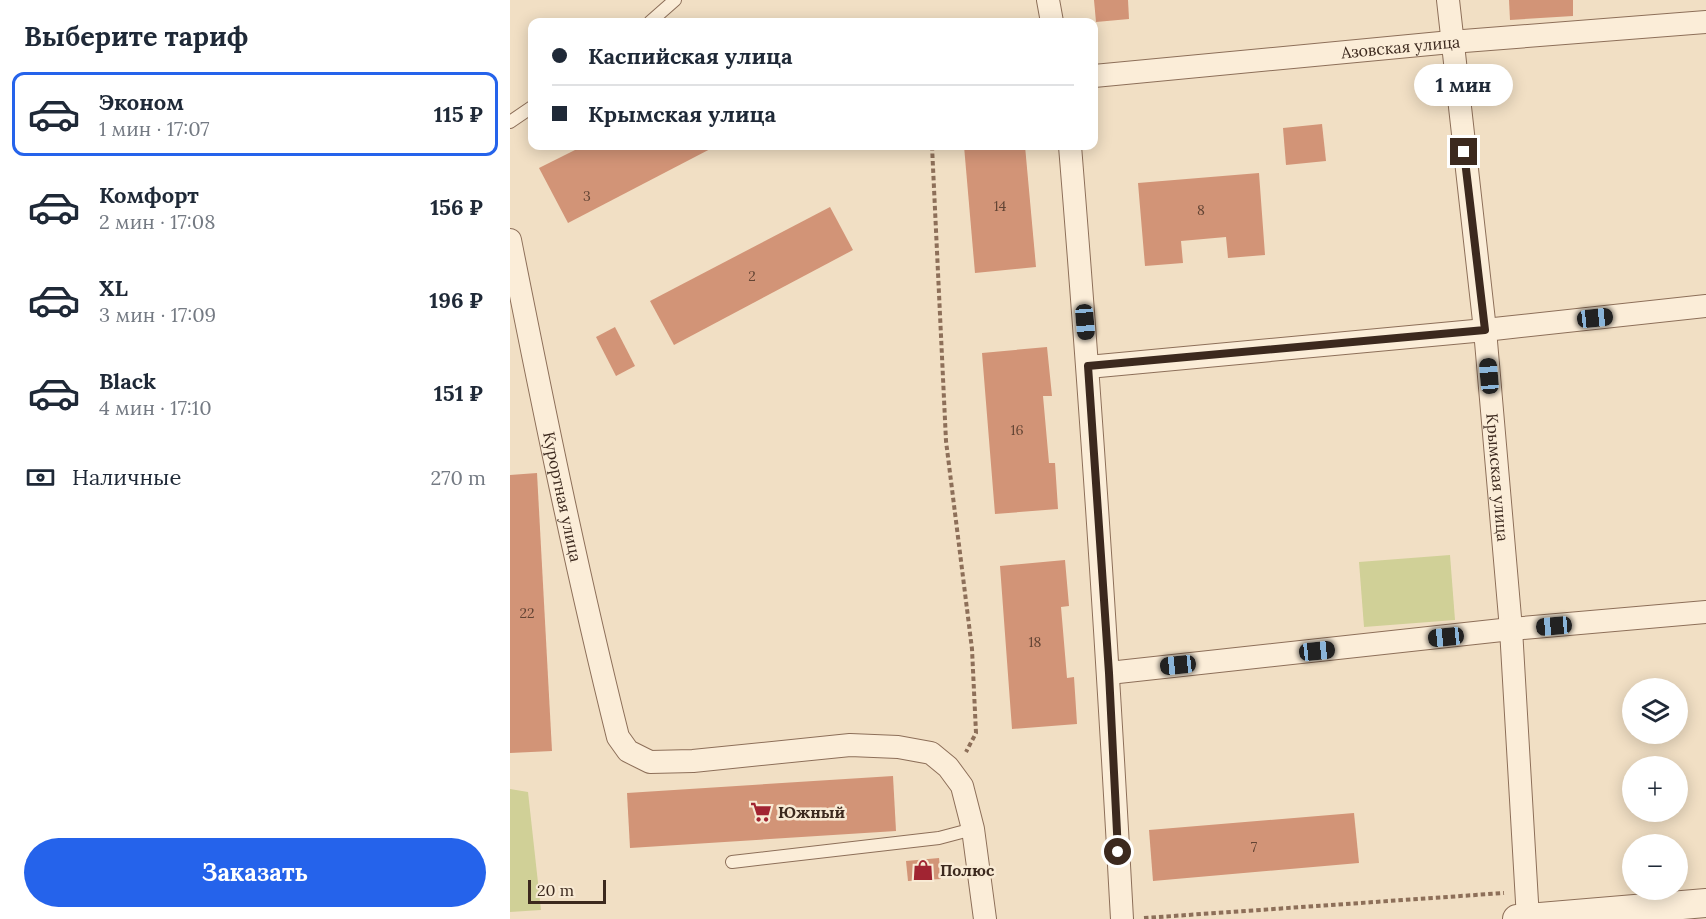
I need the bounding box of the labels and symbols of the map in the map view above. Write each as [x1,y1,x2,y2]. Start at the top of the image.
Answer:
street label: Азовская улица [1339,31,1461,63]
callout: 1 мин [1414,65,1514,107]
route end [1450,138,1477,165]
house number: 3 [583,187,591,205]
house number: 14 [994,197,1007,215]
house number: 8 [1197,201,1205,219]
house number: 2 [748,267,756,285]
car [1074,303,1096,341]
car [1576,307,1614,329]
car [1478,357,1500,395]
street label: Крымская улица [1482,412,1513,542]
house number: 16 [1010,421,1024,439]
street label: Курортная улица [539,430,586,564]
house number: 22 [519,604,535,622]
car [1535,615,1573,637]
car [1427,626,1465,648]
house number: 18 [1029,633,1042,651]
car [1298,640,1336,662]
car [1159,654,1197,676]
supermarket icon: Южный [749,800,773,824]
place label: Южный [778,802,846,822]
route start [1104,838,1131,865]
house number: 7 [1251,838,1258,856]
shop icon: Полюс [911,858,935,882]
place label: Полюс [940,860,995,880]
scale bar [528,877,606,904]

